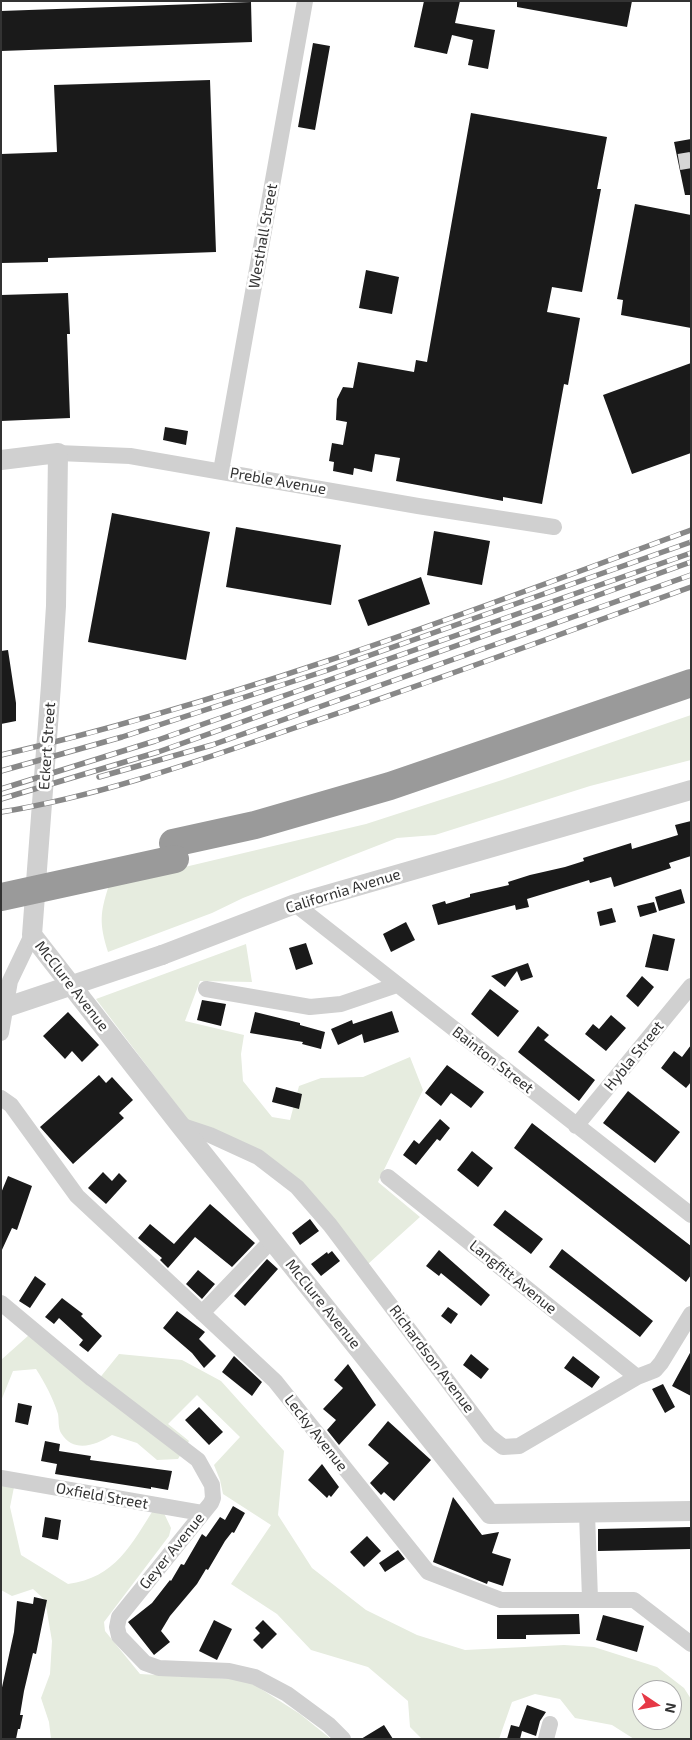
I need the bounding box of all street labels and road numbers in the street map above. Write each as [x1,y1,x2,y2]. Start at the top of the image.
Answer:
street label: Westhall Street [245,182,281,290]
street label: Preble Avenue [228,464,328,498]
street label: Eckert Street [35,701,59,791]
street label: California Avenue [283,865,403,917]
street label: McClure Avenue [31,937,113,1035]
street label: Hybla Street [601,1018,667,1094]
street label: Bainton Street [449,1023,537,1097]
street label: Langfitt Avenue [466,1236,560,1318]
street label: McClure Avenue [282,1256,364,1352]
street label: Richardson Avenue [386,1302,478,1416]
street label: Lecky Avenue [281,1391,351,1475]
street label: Oxfield Street [55,1479,149,1513]
street label: Geyer Avenue [136,1509,208,1593]

